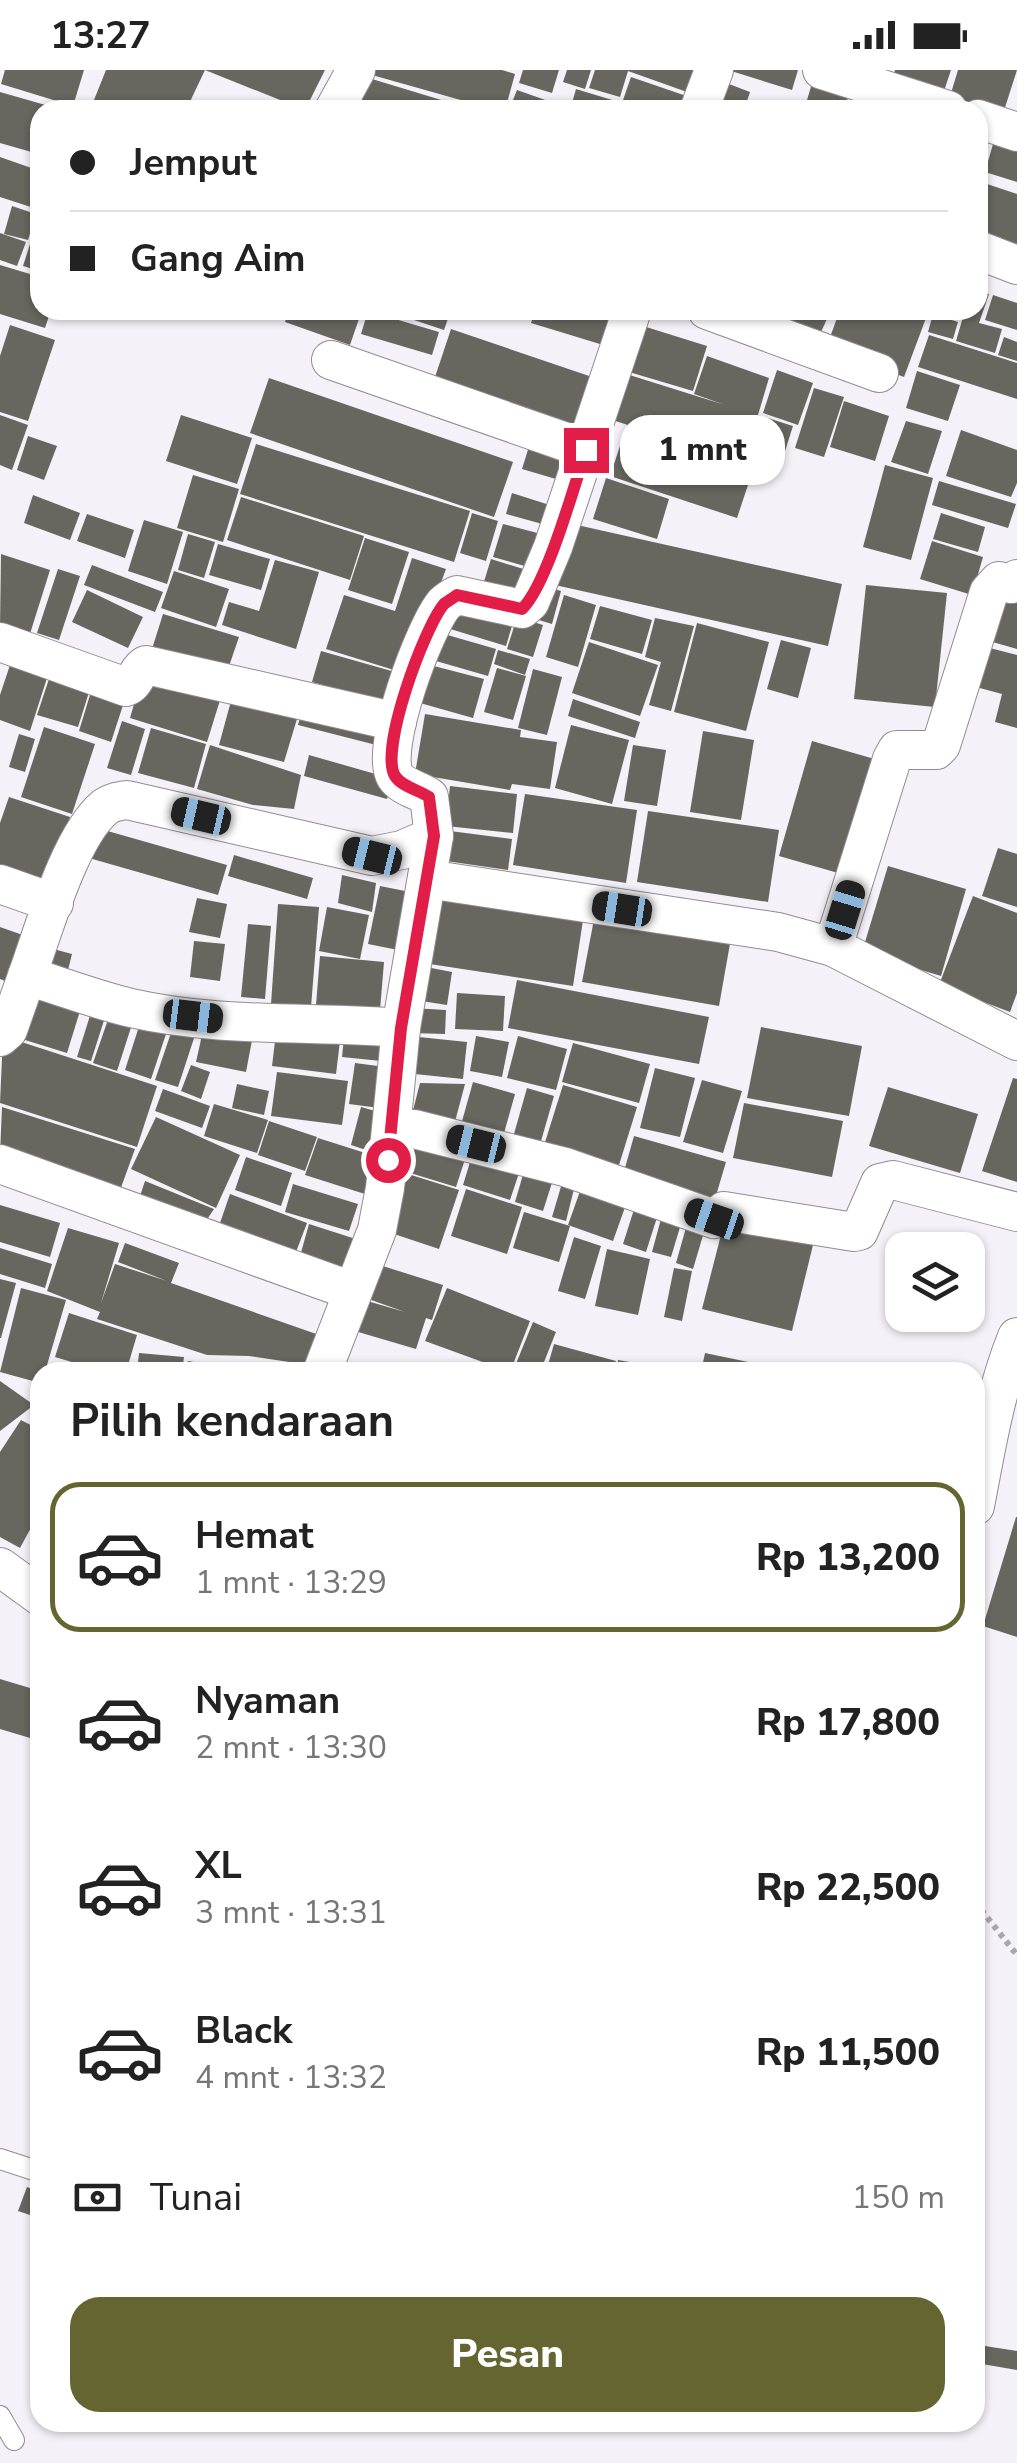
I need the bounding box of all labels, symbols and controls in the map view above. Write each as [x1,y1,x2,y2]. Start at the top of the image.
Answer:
text: 13:27 [50,10,151,61]
text: Jemput [130,137,257,188]
text: Gang Aim [130,233,306,284]
callout: 1 mnt [621,415,786,485]
route end [564,428,609,473]
text: 1 mnt [658,428,747,471]
car [168,795,234,837]
car [339,834,405,878]
car [822,877,868,943]
car [590,889,654,929]
car [161,997,225,1035]
car [443,1122,509,1166]
route start [366,1138,411,1183]
car [681,1195,747,1243]
map controls [885,1232,985,1332]
button: layers [885,1232,985,1332]
text: Pilih kendaraan [70,1391,394,1452]
text: Hemat [195,1510,314,1561]
icon: car [75,1512,165,1602]
text: Rp 13,200 [756,1532,940,1583]
text: 1 mnt · 13:29 [195,1561,387,1604]
text: Nyaman [195,1675,340,1726]
icon: car [75,1677,165,1767]
text: Rp 17,800 [756,1697,940,1748]
text: 2 mnt · 13:30 [195,1726,387,1769]
text: XL [195,1840,242,1891]
icon: car [75,1842,165,1932]
text: Rp 22,500 [756,1862,940,1913]
text: 3 mnt · 13:31 [195,1891,387,1934]
text: Black [195,2005,292,2056]
icon: car [75,2007,165,2097]
text: Rp 11,500 [756,2027,940,2078]
text: 4 mnt · 13:32 [195,2056,387,2099]
icon: cash [70,2170,125,2225]
text: Tunai [150,2172,242,2223]
text: 150 m [852,2176,945,2219]
button: Pesan [70,2297,945,2412]

